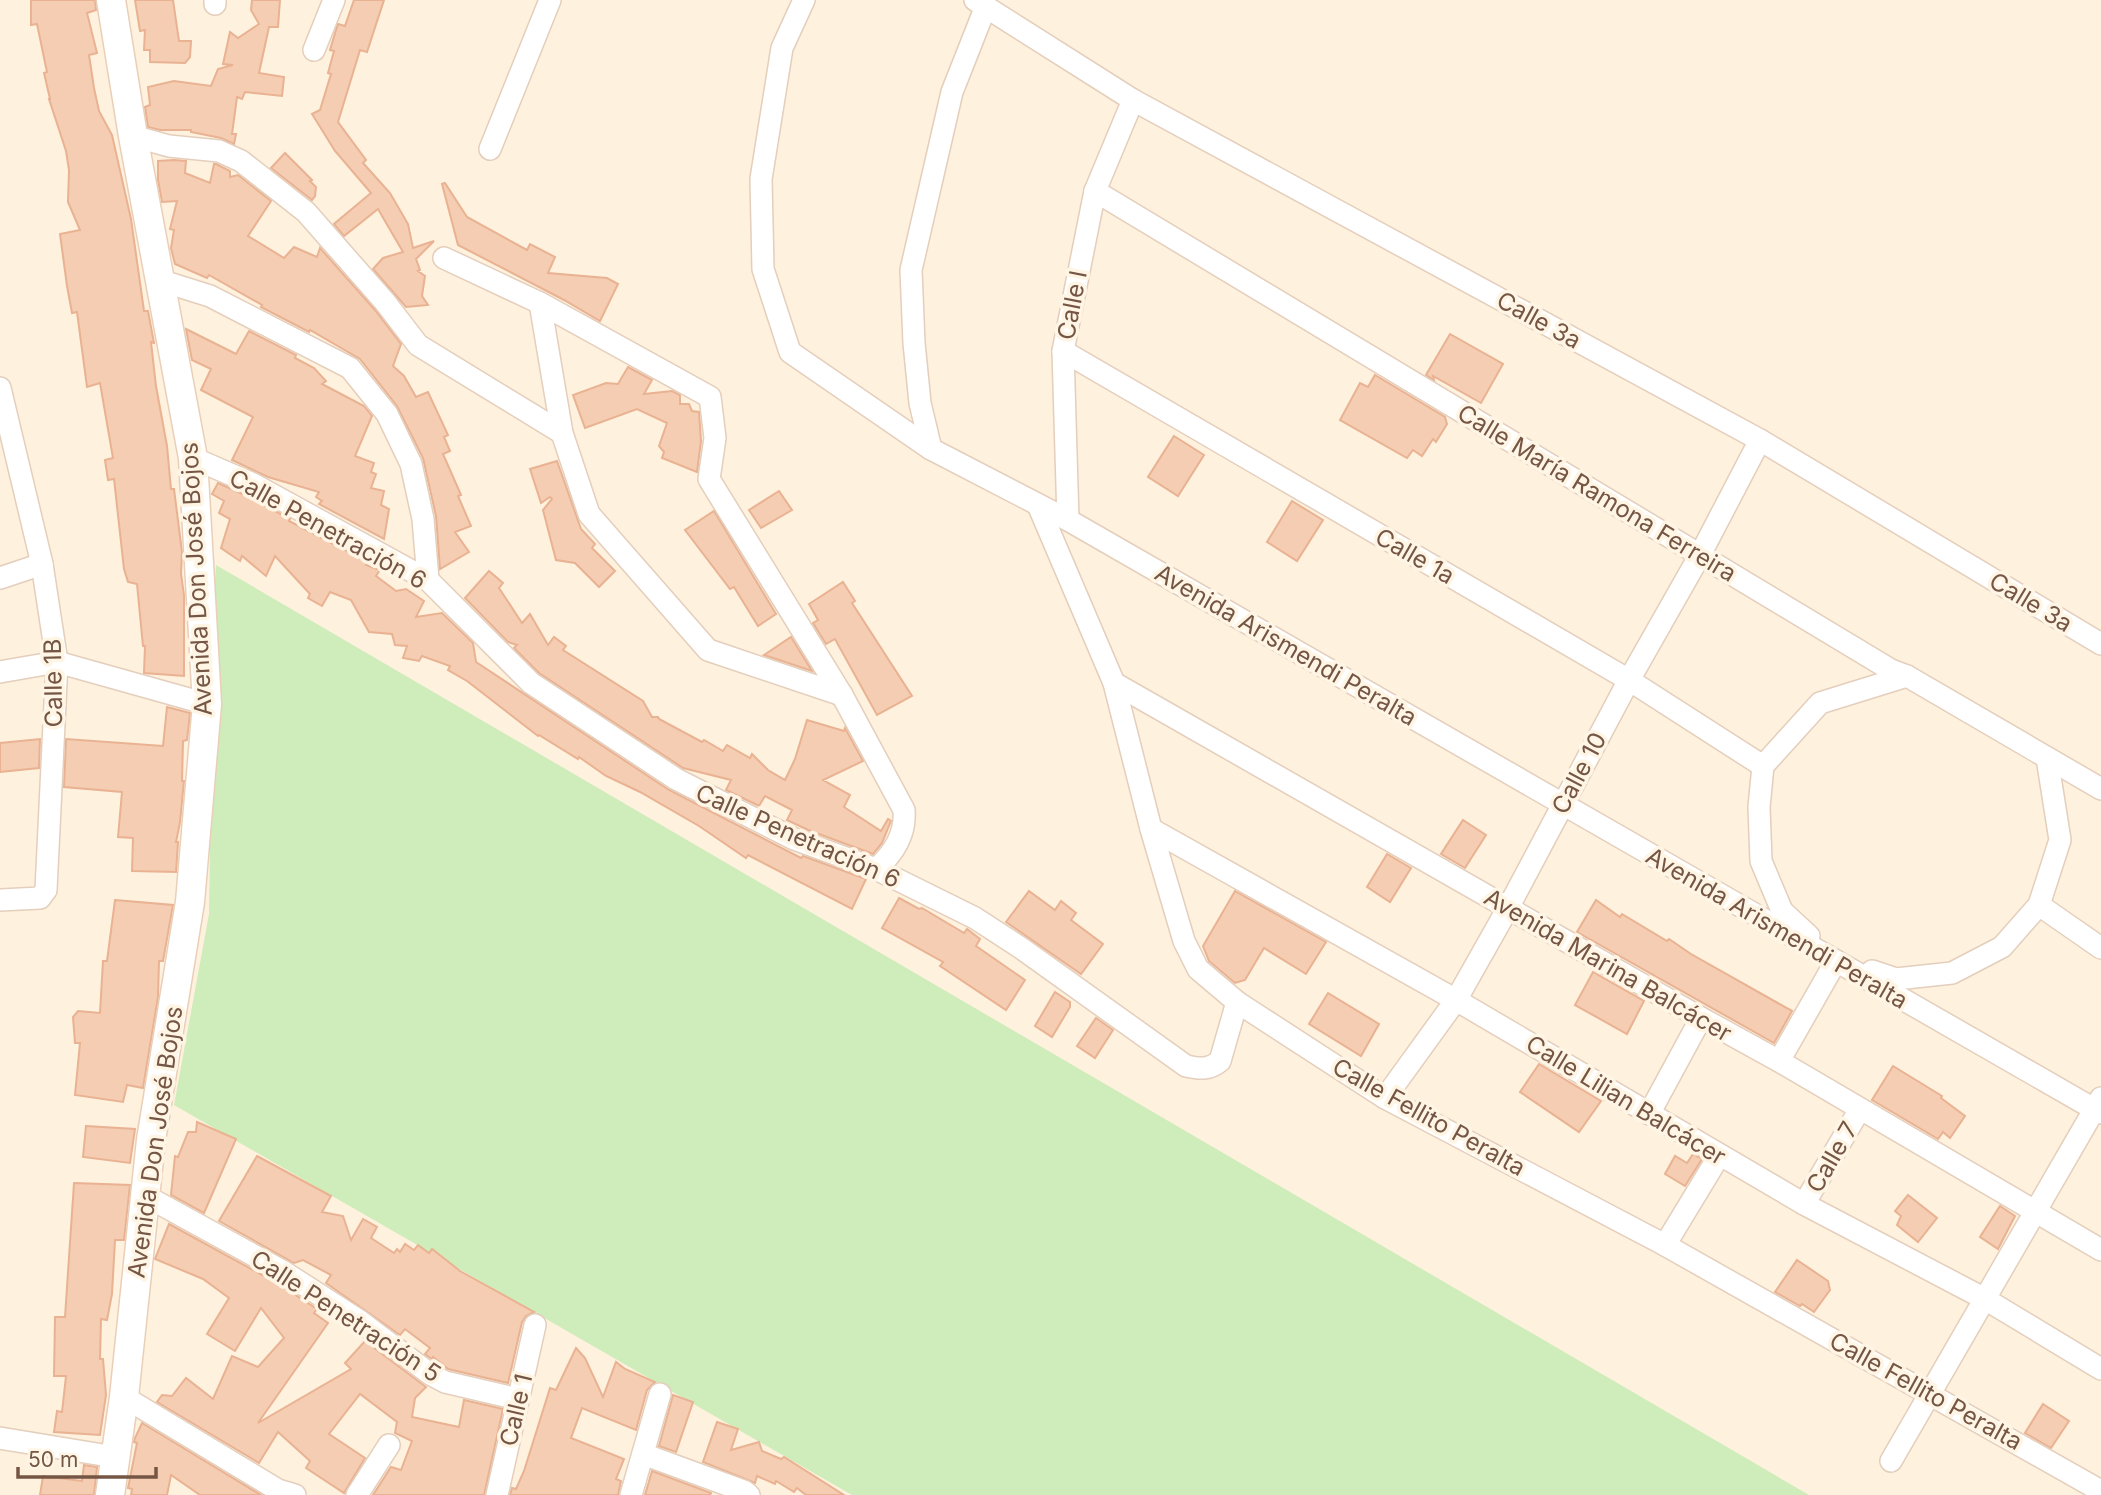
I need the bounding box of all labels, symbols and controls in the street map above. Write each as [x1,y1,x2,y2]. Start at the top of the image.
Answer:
street label: Calle I [1051,268,1093,342]
street label: Calle 3a [1492,285,1586,355]
street label: Calle María Ramona Ferreira [1452,398,1742,588]
street label: Avenida Don José Bojos [174,441,218,717]
street label: Calle Penetración 6 [224,463,432,595]
street label: Calle 1a [1370,522,1460,590]
street label: Avenida Arismendi Peralta [1150,558,1422,732]
street label: Calle 3a [1984,566,2078,638]
street label: Calle 1B [38,638,68,728]
street label: Calle 10 [1545,727,1613,819]
street label: Calle Penetración 6 [691,778,905,894]
street label: Avenida Arismendi Peralta [1641,841,1913,1015]
street label: Avenida Marina Balcácer [1479,882,1737,1048]
street label: Avenida Don José Bojos [122,1004,188,1280]
street label: Calle Lilian Balcácer [1521,1029,1731,1171]
street label: Calle Fellito Peralta [1327,1052,1531,1182]
street label: Calle 7 [1800,1116,1864,1198]
street label: Calle Penetración 5 [246,1244,446,1388]
street label: Calle Fellito Peralta [1824,1326,2028,1456]
street label: Calle 1 [494,1371,538,1449]
scale bar [18,1436,156,1480]
text: 50 m [28,1447,78,1472]

